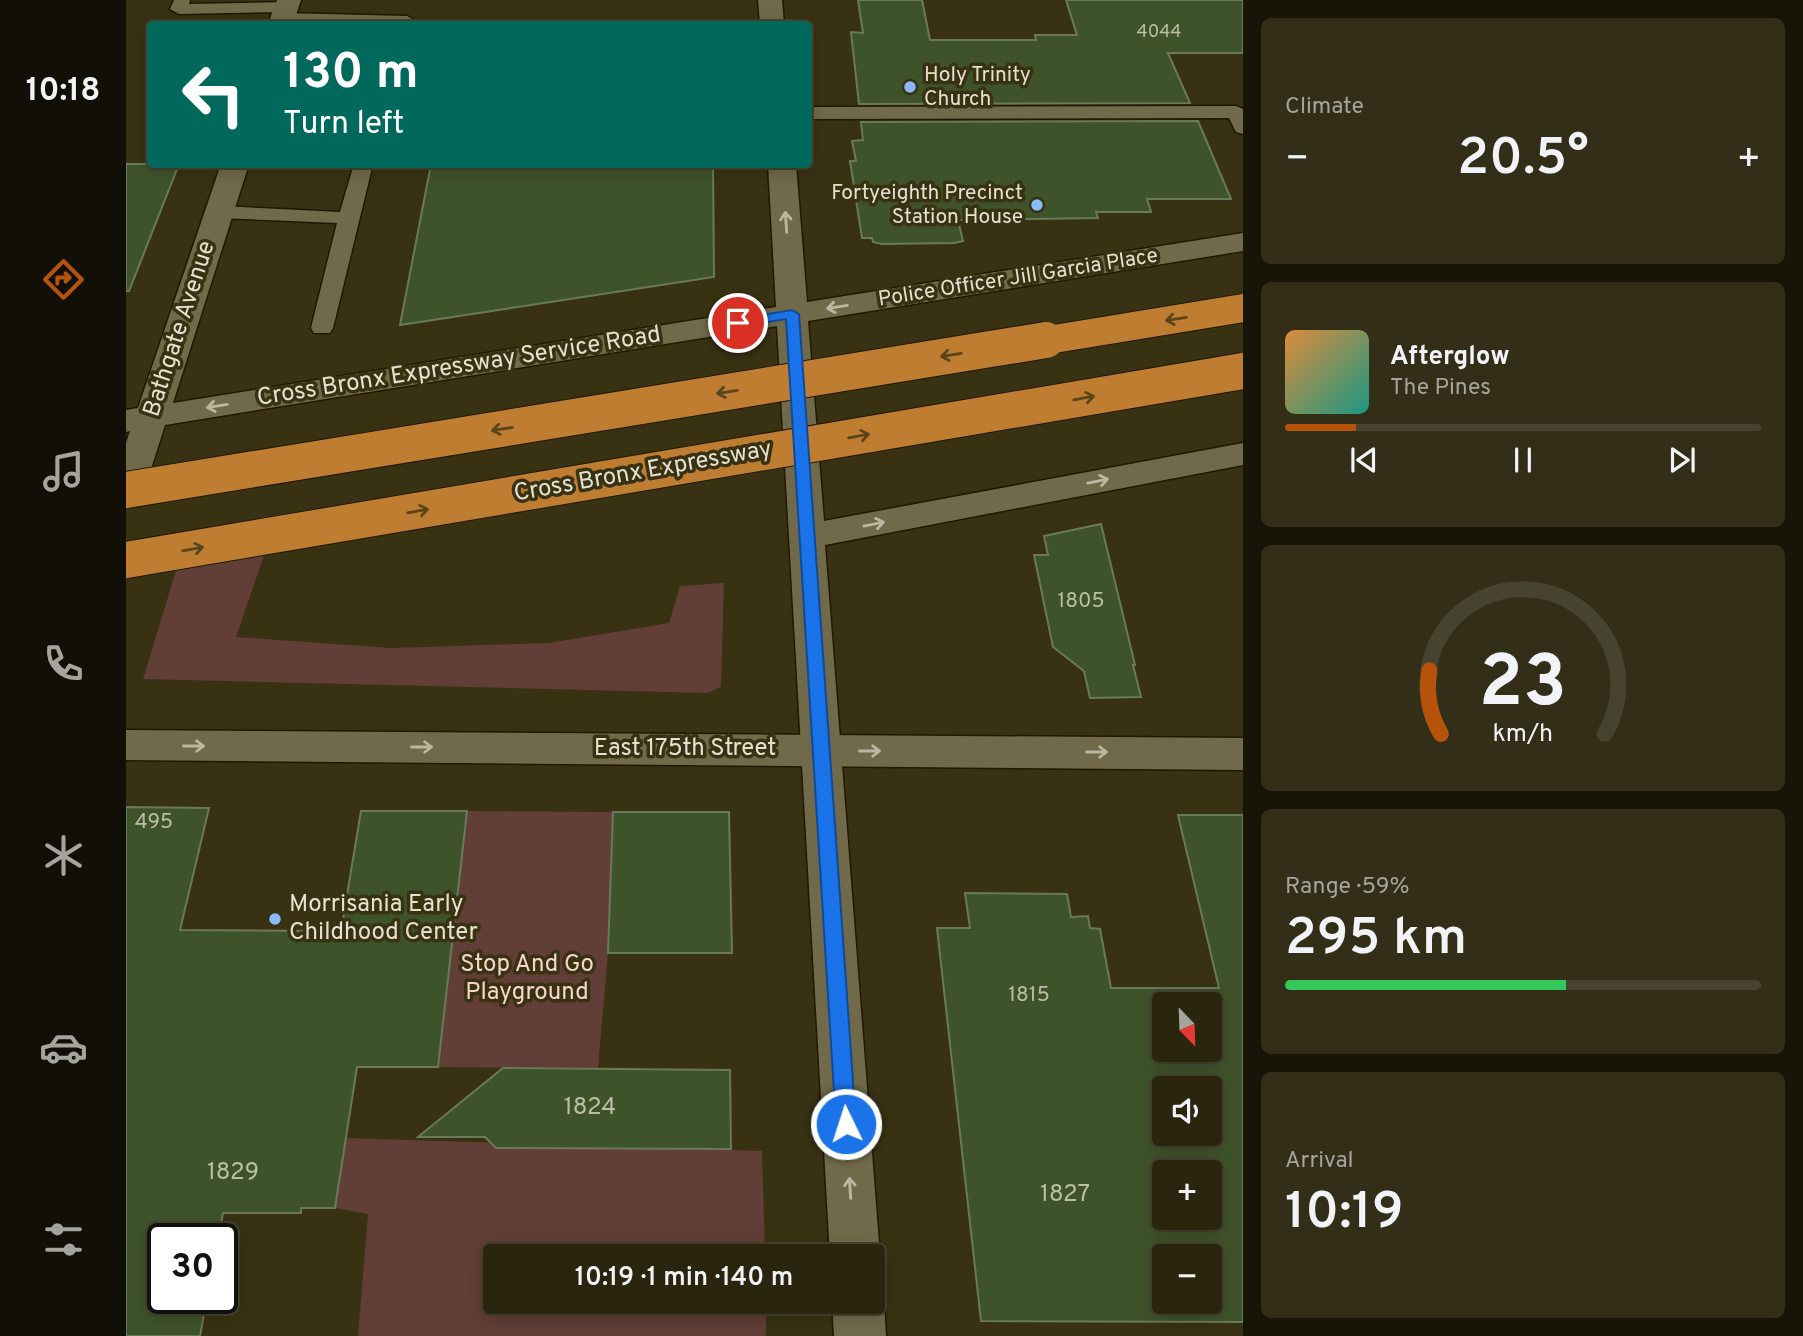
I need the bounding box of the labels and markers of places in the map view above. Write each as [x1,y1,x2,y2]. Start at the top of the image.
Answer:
place label: Holy Trinity Church [924,62,1031,113]
marker: Holy Trinity Church [902,79,918,95]
place label: Fortyeighth Precinct Station House [831,180,1023,231]
marker: Fortyeighth Precinct Station House [1029,197,1045,213]
pin [708,293,768,353]
place label: Morrisania Early Childhood Center [289,890,478,948]
marker: Morrisania Early Childhood Center [267,911,283,927]

